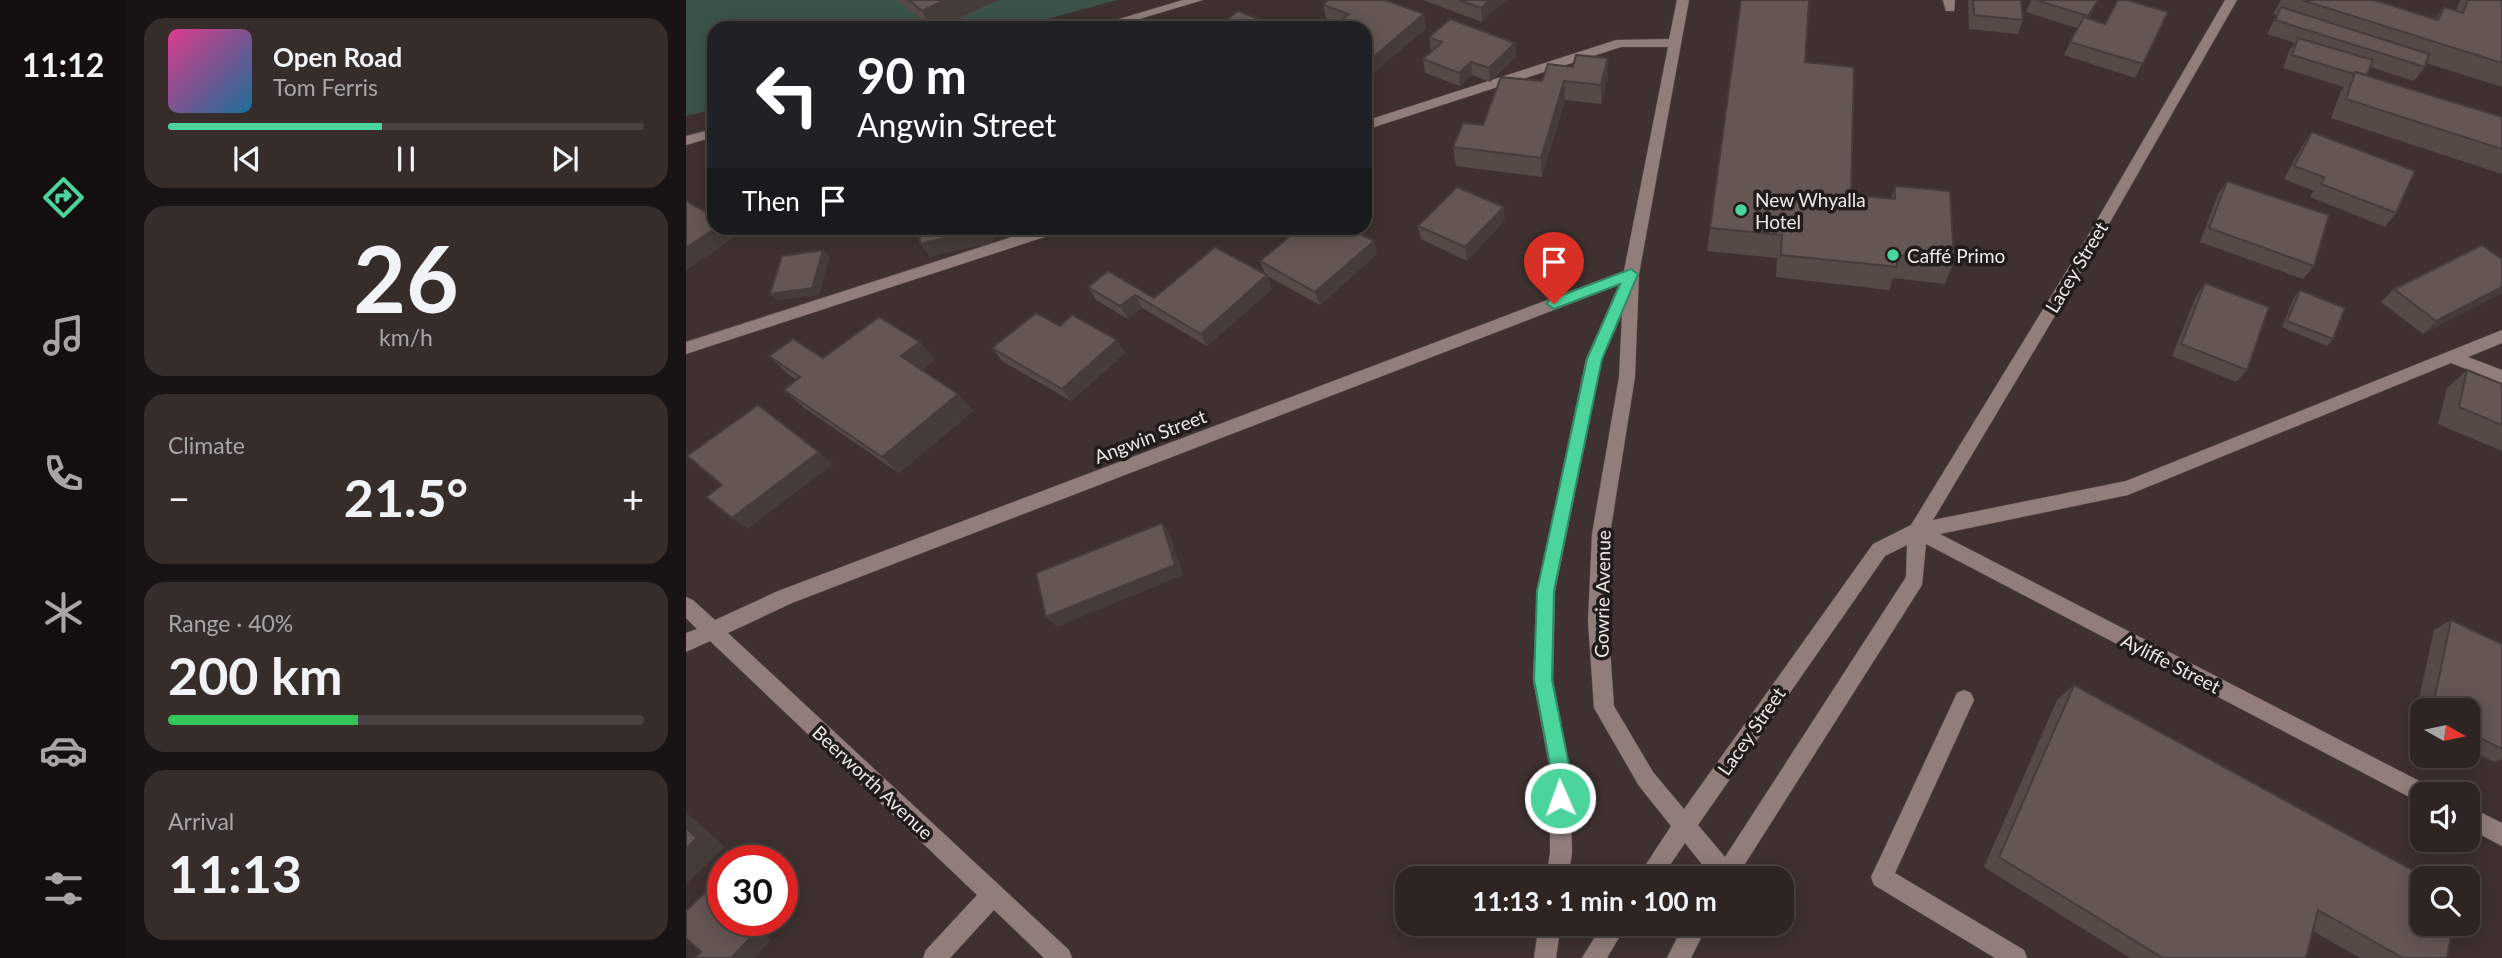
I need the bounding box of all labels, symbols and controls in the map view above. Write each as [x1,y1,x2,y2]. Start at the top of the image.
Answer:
text: Open Road [273,41,402,73]
text: 11:12 [22,45,104,84]
text: 90 m [857,46,967,104]
icon: left [742,49,833,140]
text: Tom Ferris [273,73,378,101]
text: Angwin Street [857,105,1056,144]
icon: previous [228,140,266,178]
icon: pause [387,140,425,178]
icon: next [546,140,584,178]
icon: directions [39,173,88,222]
icon: arrive [814,182,852,220]
text: Then [742,185,800,217]
place label: New Whyalla Hotel [1755,188,1866,233]
marker: New Whyalla Hotel [1733,202,1749,218]
street label: Lacey Street [2040,217,2112,317]
text: 26 [353,223,459,332]
pin [1524,232,1584,304]
icon: arrive [1535,243,1573,281]
place label: Caffé Primo [1907,244,2005,267]
marker: Caffé Primo [1885,247,1901,263]
icon: music [39,311,88,360]
text: km/h [379,323,433,351]
street label: Angwin Street [1091,404,1210,468]
text: Climate [168,431,245,459]
icon: phone [39,449,88,498]
text: 21.5° [344,466,468,528]
text: − [168,475,190,521]
text: + [622,475,644,521]
street label: Gowrie Avenue [1589,530,1615,658]
icon: climate [39,588,88,637]
text: Range · 40% [168,609,293,637]
street label: Ayliffe Street [2118,628,2225,698]
text: 200 km [168,644,342,706]
street label: Lacey Street [1712,682,1790,779]
north arrow [2410,698,2480,768]
map controls [2410,698,2480,936]
street label: Beerworth Avenue [808,720,938,844]
icon: car [39,726,88,775]
position arrow [1523,761,1597,835]
button: sound [2410,782,2480,852]
text: Arrival [168,807,234,835]
text: 11:13 [168,842,302,904]
speed limit sign: 30 [707,845,798,936]
icon: filters [39,864,88,913]
button: search [2410,866,2480,936]
text: 11:13 · 1 min · 100 m [1472,885,1717,917]

